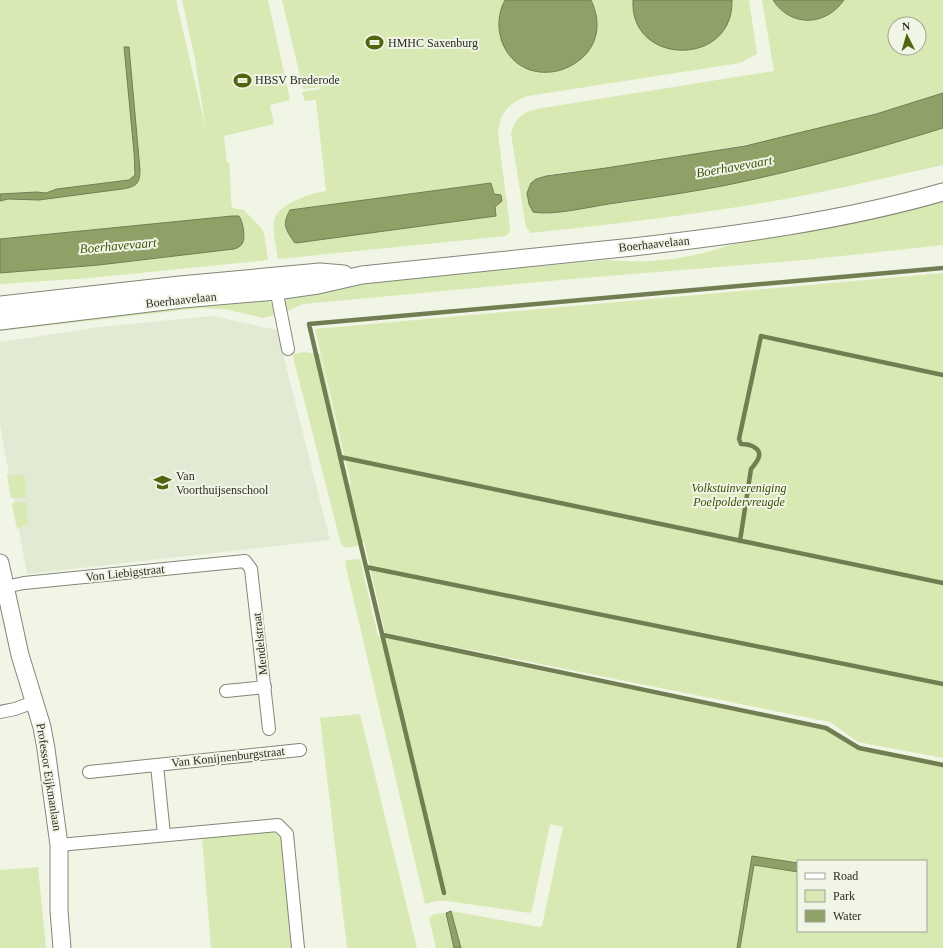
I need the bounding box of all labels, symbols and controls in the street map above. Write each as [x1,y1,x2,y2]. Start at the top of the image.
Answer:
north arrow [887,16,927,56]
text: N [902,20,911,32]
sports icon: HMHC Saxenburg [365,33,385,53]
place label: HMHC Saxenburg [388,36,478,50]
sports icon: HBSV Brederode [232,70,252,90]
place label: HBSV Brederode [255,73,340,87]
water label: Boerhavevaart [695,152,774,181]
street label: Boerhaavelaan [618,233,690,255]
water label: Boerhavevaart [79,235,157,256]
street label: Boerhaavelaan [145,289,217,311]
place label: Van Voorthuijsenschool [176,469,269,497]
school or university icon: Van Voorthuijsenschool [153,473,173,493]
park label: Volkstuinvereniging Poelpoldervreugde [692,481,786,509]
street label: Von Liebigstraat [85,562,166,584]
street label: Mendelstraat [250,611,270,676]
street label: Professor Eijkmanlaan [34,722,64,832]
street label: Van Konijnenburgstraat [171,744,286,770]
legend [797,860,927,932]
text: Road [833,869,858,883]
text: Park [833,889,855,903]
text: Water [833,909,861,923]

